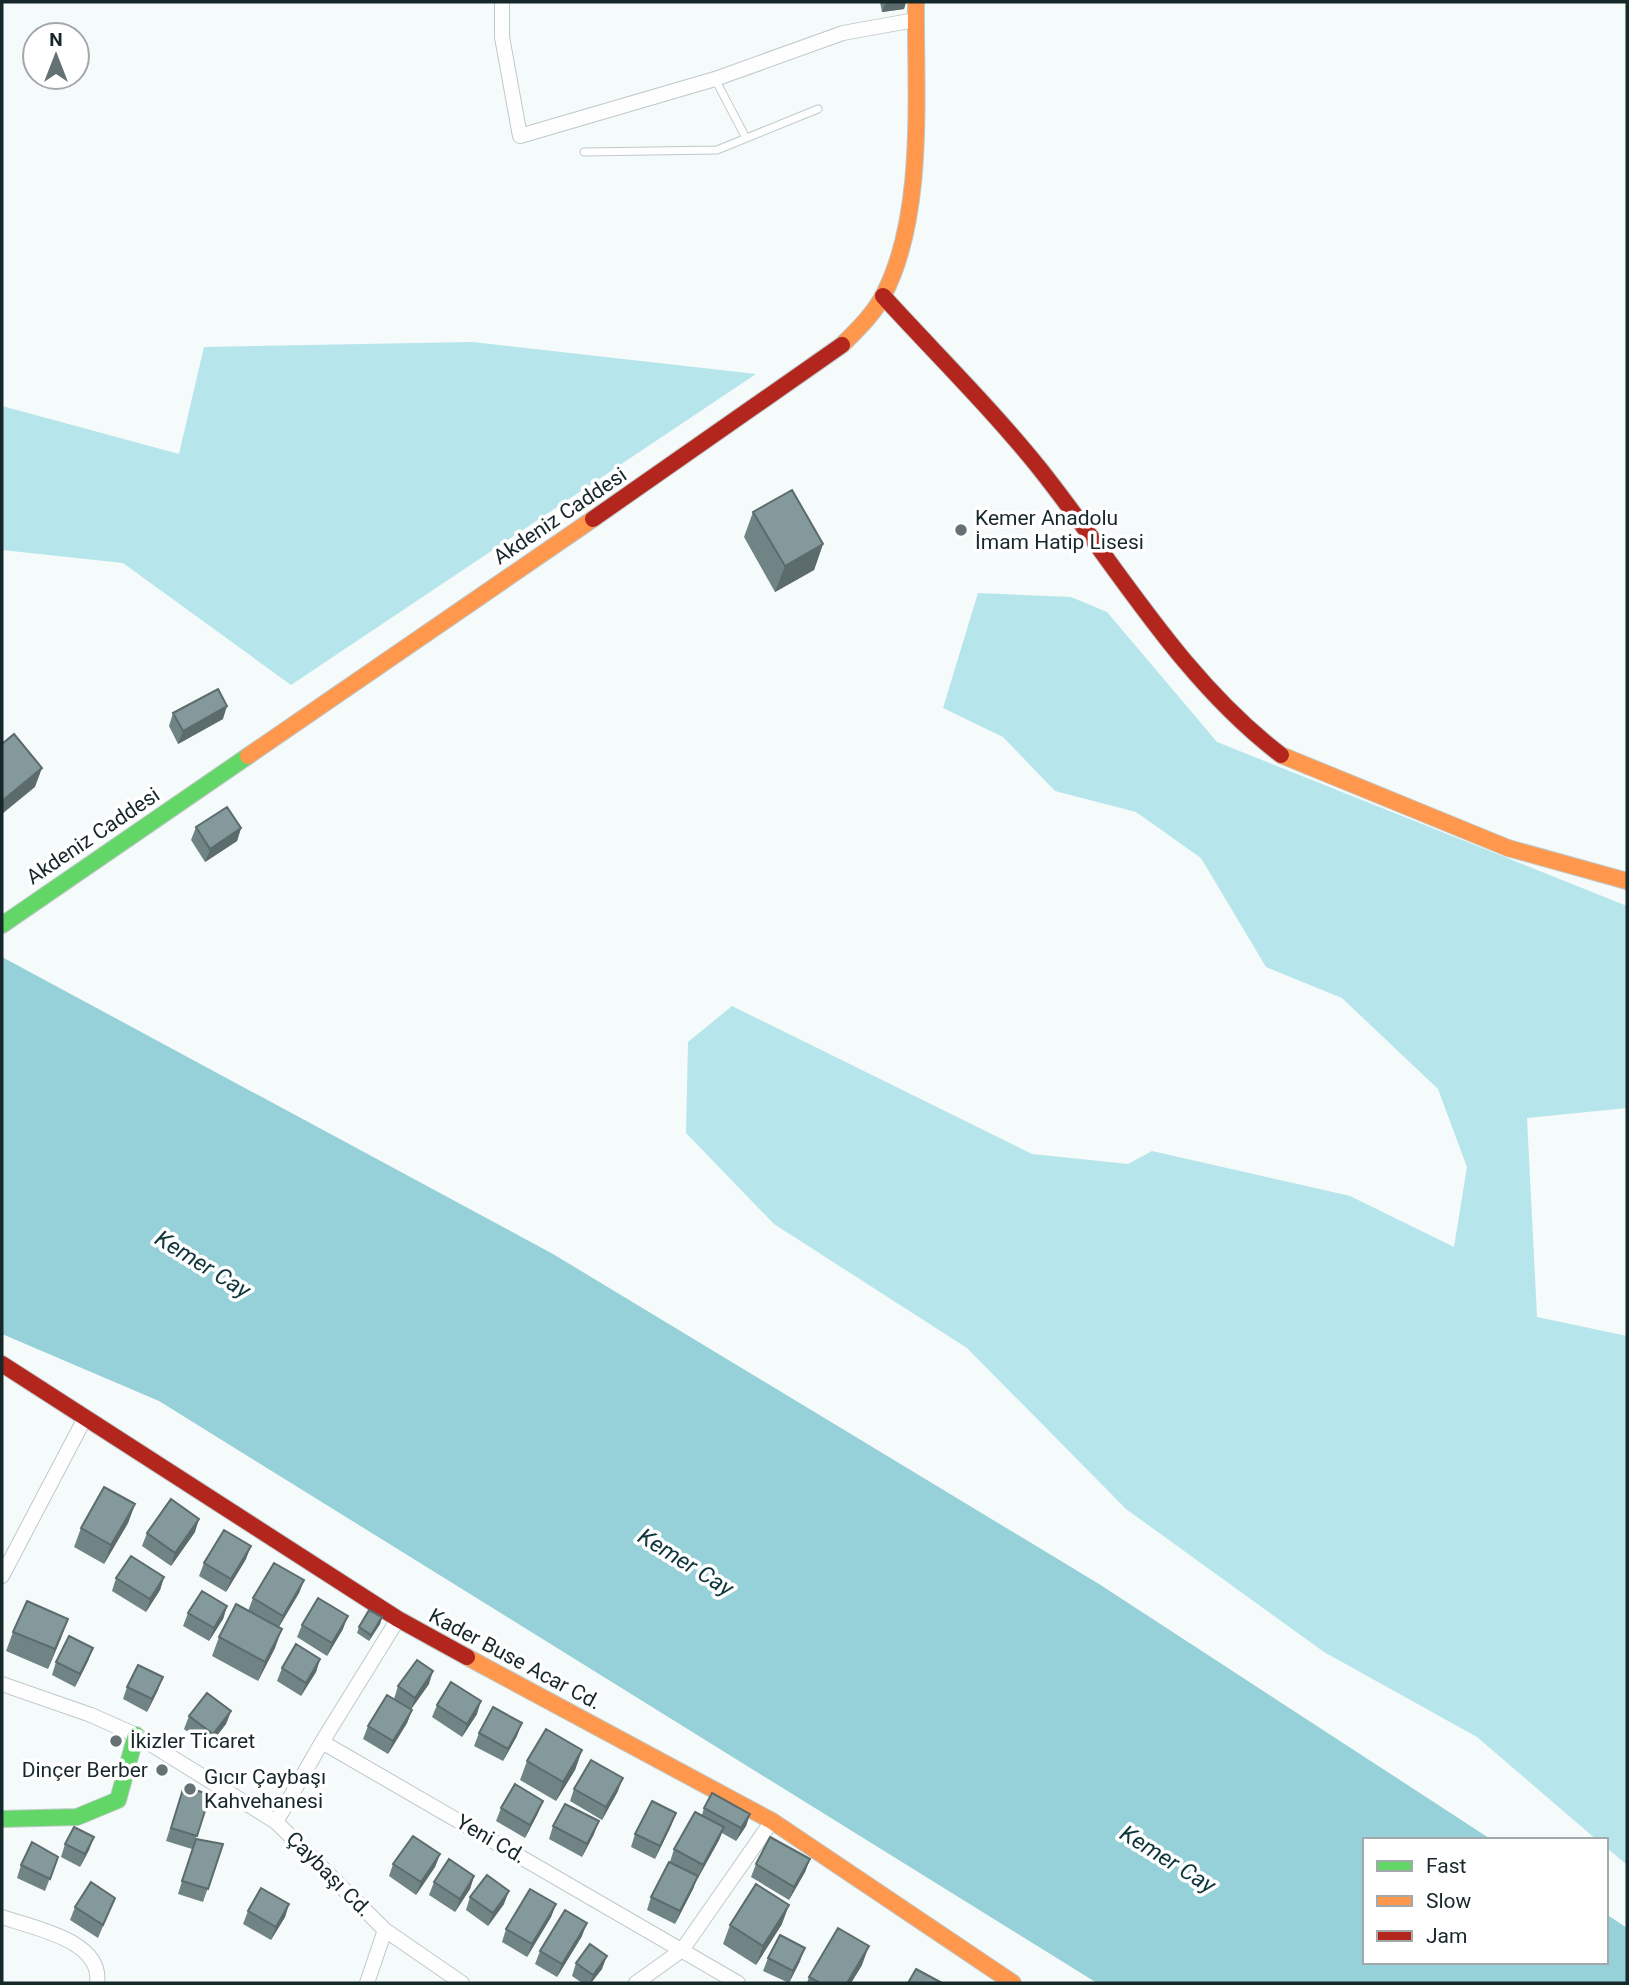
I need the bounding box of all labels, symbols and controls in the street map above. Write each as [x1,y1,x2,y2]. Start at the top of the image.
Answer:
north arrow [21,21,91,91]
text: N [49,28,63,51]
street label: Akdeniz Caddesi [489,463,631,569]
place label: Kemer Anadolu İmam Hatip Lisesi [975,506,1144,554]
marker: Kemer Anadolu İmam Hatip Lisesi [953,522,969,538]
street label: Akdeniz Caddesi [22,783,164,889]
water label: Kemer Cay [150,1225,257,1305]
water label: Kemer Cay [633,1523,740,1603]
street label: Kader Buse Acar Cd. [425,1604,605,1714]
place label: İkizler Ticaret [130,1729,255,1753]
marker: İkizler Ticaret [108,1733,124,1749]
place label: Dinçer Berber [22,1758,148,1782]
marker: Dinçer Berber [154,1762,170,1778]
place label: Gıcır Çaybaşı Kahvehanesi [204,1765,326,1813]
marker: Gıcır Çaybaşı Kahvehanesi [182,1781,198,1797]
street label: Yeni Cd. [452,1810,530,1868]
water label: Kemer Cay [1115,1820,1222,1900]
street label: Çaybaşı Cd. [281,1826,377,1922]
legend [1363,1838,1608,1964]
text: Fast [1426,1854,1467,1878]
text: Slow [1426,1889,1472,1913]
text: Jam [1426,1924,1467,1948]

